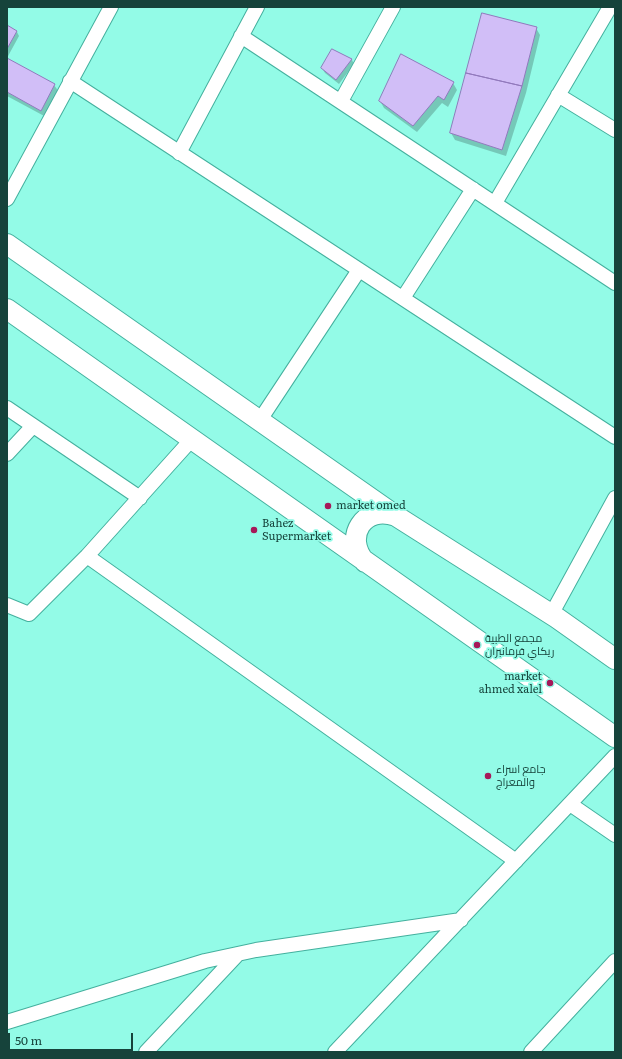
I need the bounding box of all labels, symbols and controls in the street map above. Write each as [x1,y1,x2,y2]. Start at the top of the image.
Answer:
place label: market omed [336,499,406,513]
marker: market omed [323,501,333,511]
place label: Bahez Supermarket [262,517,331,543]
marker: Bahez Supermarket [249,525,259,535]
place label: مجمع الطبية ريكاي فرمانبران [485,632,554,658]
marker: مجمع الطبية ريكاي فرمانبران [472,640,482,650]
place label: market ahmed xalel [479,670,542,696]
marker: market ahmed xalel [545,678,555,688]
place label: جامع اسراء والمعراج [496,763,546,789]
marker: جامع اسراء والمعراج [483,771,493,781]
scale bar [10,1025,135,1051]
text: 50 m [15,1031,42,1049]

